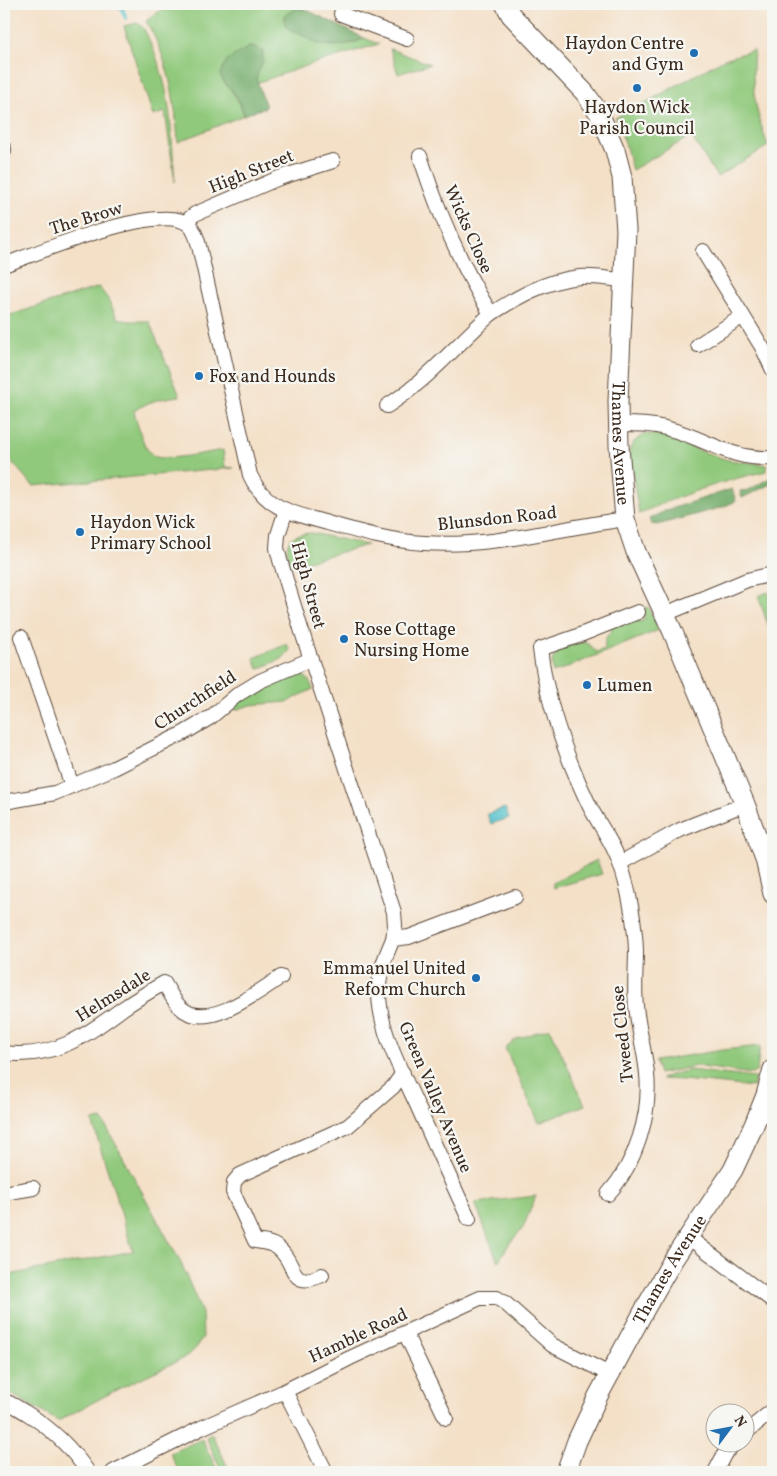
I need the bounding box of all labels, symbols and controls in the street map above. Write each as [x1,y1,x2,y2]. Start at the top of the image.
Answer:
place label: Haydon Centre and Gym [565,32,684,78]
marker: Haydon Centre and Gym [688,47,700,59]
marker: Haydon Wick Parish Council [631,82,643,94]
place label: Haydon Wick Parish Council [579,96,695,142]
street label: High Street [205,144,298,201]
street label: Wicks Close [437,181,498,278]
street label: The Brow [47,196,126,242]
place label: Fox and Hounds [209,365,336,390]
marker: Fox and Hounds [193,370,205,382]
street label: Thames Avenue [604,380,635,506]
street label: Blunsdon Road [436,501,558,538]
place label: Haydon Wick Primary School [90,511,211,557]
marker: Haydon Wick Primary School [74,526,86,538]
street label: High Street [284,539,331,632]
place label: Rose Cottage Nursing Home [354,618,469,664]
marker: Rose Cottage Nursing Home [338,633,350,645]
street label: Churchfield [150,665,242,737]
place label: Lumen [597,674,653,699]
marker: Lumen [581,679,593,691]
place label: Emmanuel United Reform Church [323,957,466,1003]
street label: Helmsdale [71,963,156,1029]
marker: Emmanuel United Reform Church [470,972,482,984]
street label: Tweed Close [606,984,641,1083]
street label: Green Valley Avenue [391,1018,478,1177]
street label: Thames Avenue [628,1210,714,1329]
street label: Hamble Road [305,1303,412,1370]
north arrow [704,1404,754,1454]
text: N [729,1413,751,1431]

